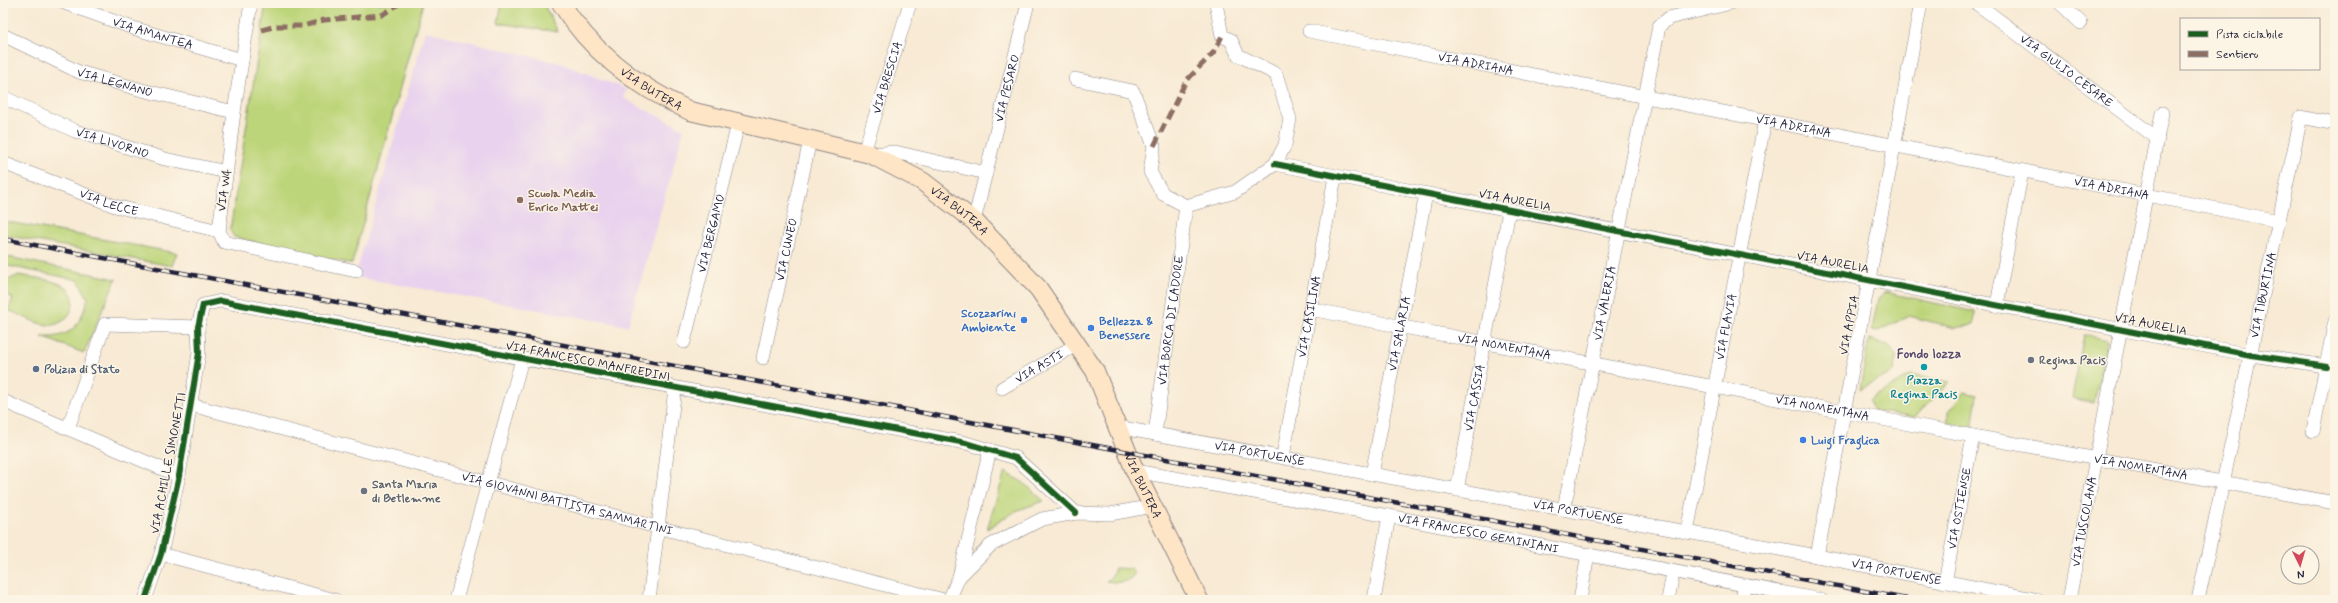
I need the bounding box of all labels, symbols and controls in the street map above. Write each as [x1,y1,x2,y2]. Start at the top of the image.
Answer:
street label: VIA AMANTEA [110,14,195,54]
legend [2180,18,2320,70]
text: Pista ciclabile [2216,27,2283,43]
street label: VIA GIULIO CESARE [2016,31,2116,112]
street label: VIA BRESCIA [869,39,907,116]
text: Sentiero [2216,47,2259,63]
street label: VIA ADRIANA [1437,49,1515,80]
street label: VIA PESARO [992,53,1024,124]
street label: VIA BUTERA [616,64,685,115]
street label: VIA LEGNANO [75,65,154,101]
street label: VIA ADRIANA [1755,112,1833,142]
street label: VIA LIVORNO [74,125,151,163]
street label: VIA W4 [214,168,236,212]
street label: VIA ADRIANA [2073,174,2151,204]
street label: VIA BUTERA [926,183,991,240]
street label: VIA LECCE [77,186,139,220]
place label: Scuola Media Enrico Mattei [528,186,599,216]
street label: VIA AURELIA [1477,186,1553,216]
street label: VIA BERGAMO [694,192,729,275]
marker: Scuola Media Enrico Mattei [515,195,525,205]
street label: VIA CUNEO [773,217,802,283]
street label: VIA AURELIA [1795,248,1871,278]
street label: VIA TIBURTINA [2247,250,2281,340]
street label: VIA BORCA DI CADORE [1155,254,1188,386]
street label: VIA VALERIA [1590,264,1621,342]
street label: VIA CASILINA [1295,274,1325,359]
street label: VIA FLAVIA [1713,292,1741,361]
street label: VIA APPIA [1836,294,1864,357]
street label: VIA SALARIA [1385,295,1415,373]
place label: Scozzarini Ambiente [961,306,1016,336]
street label: VIA AURELIA [2113,310,2189,340]
place label: Bellezza & Benessere [1099,314,1153,344]
marker: Scozzarini Ambiente [1019,315,1029,325]
marker: Bellezza & Benessere [1086,323,1096,333]
street label: VIA NOMENTANA [1456,331,1552,364]
street label: VIA FRANCESCO MANFREDINI [504,338,671,386]
district label: Fondo Iozza [1897,346,1961,363]
street label: VIA ASTI [1013,347,1067,388]
place label: Regina Pacis [2039,353,2106,370]
marker: Regina Pacis [2026,355,2036,365]
place label: Polizia di Stato [44,362,120,378]
marker: Piazza Regina Pacis [1919,362,1929,372]
street label: VIA CASSIA [1461,363,1489,433]
marker: Polizia di Stato [31,364,41,374]
place label: Piazza Regina Pacis [1891,373,1958,404]
street label: VIA ACHILLE SIMONETTI [147,391,191,535]
street label: VIA NOMENTANA [1774,392,1871,426]
place label: Luigi Fraglica [1811,433,1880,450]
marker: Luigi Fraglica [1798,435,1808,445]
street label: VIA PORTUENSE [1213,438,1306,470]
street label: VIA BUTERA [1120,451,1165,522]
street label: VIA NOMENTANA [2093,452,2189,485]
street label: VIA OSTIENSE [1944,466,1976,551]
street label: VIA GIOVANNI BATTISTA SAMMARTINI [460,469,674,540]
street label: VIA TUSCOLANA [2069,475,2101,568]
place label: Santa Maria di Betlemme [372,477,441,507]
marker: Santa Maria di Betlemme [359,486,369,496]
street label: VIA PORTUENSE [1532,497,1624,529]
street label: VIA FRANCESCO GEMINIANI [1397,511,1560,558]
north arrow [2280,545,2320,585]
street label: VIA PORTUENSE [1850,556,1943,590]
text: N [2297,567,2305,581]

